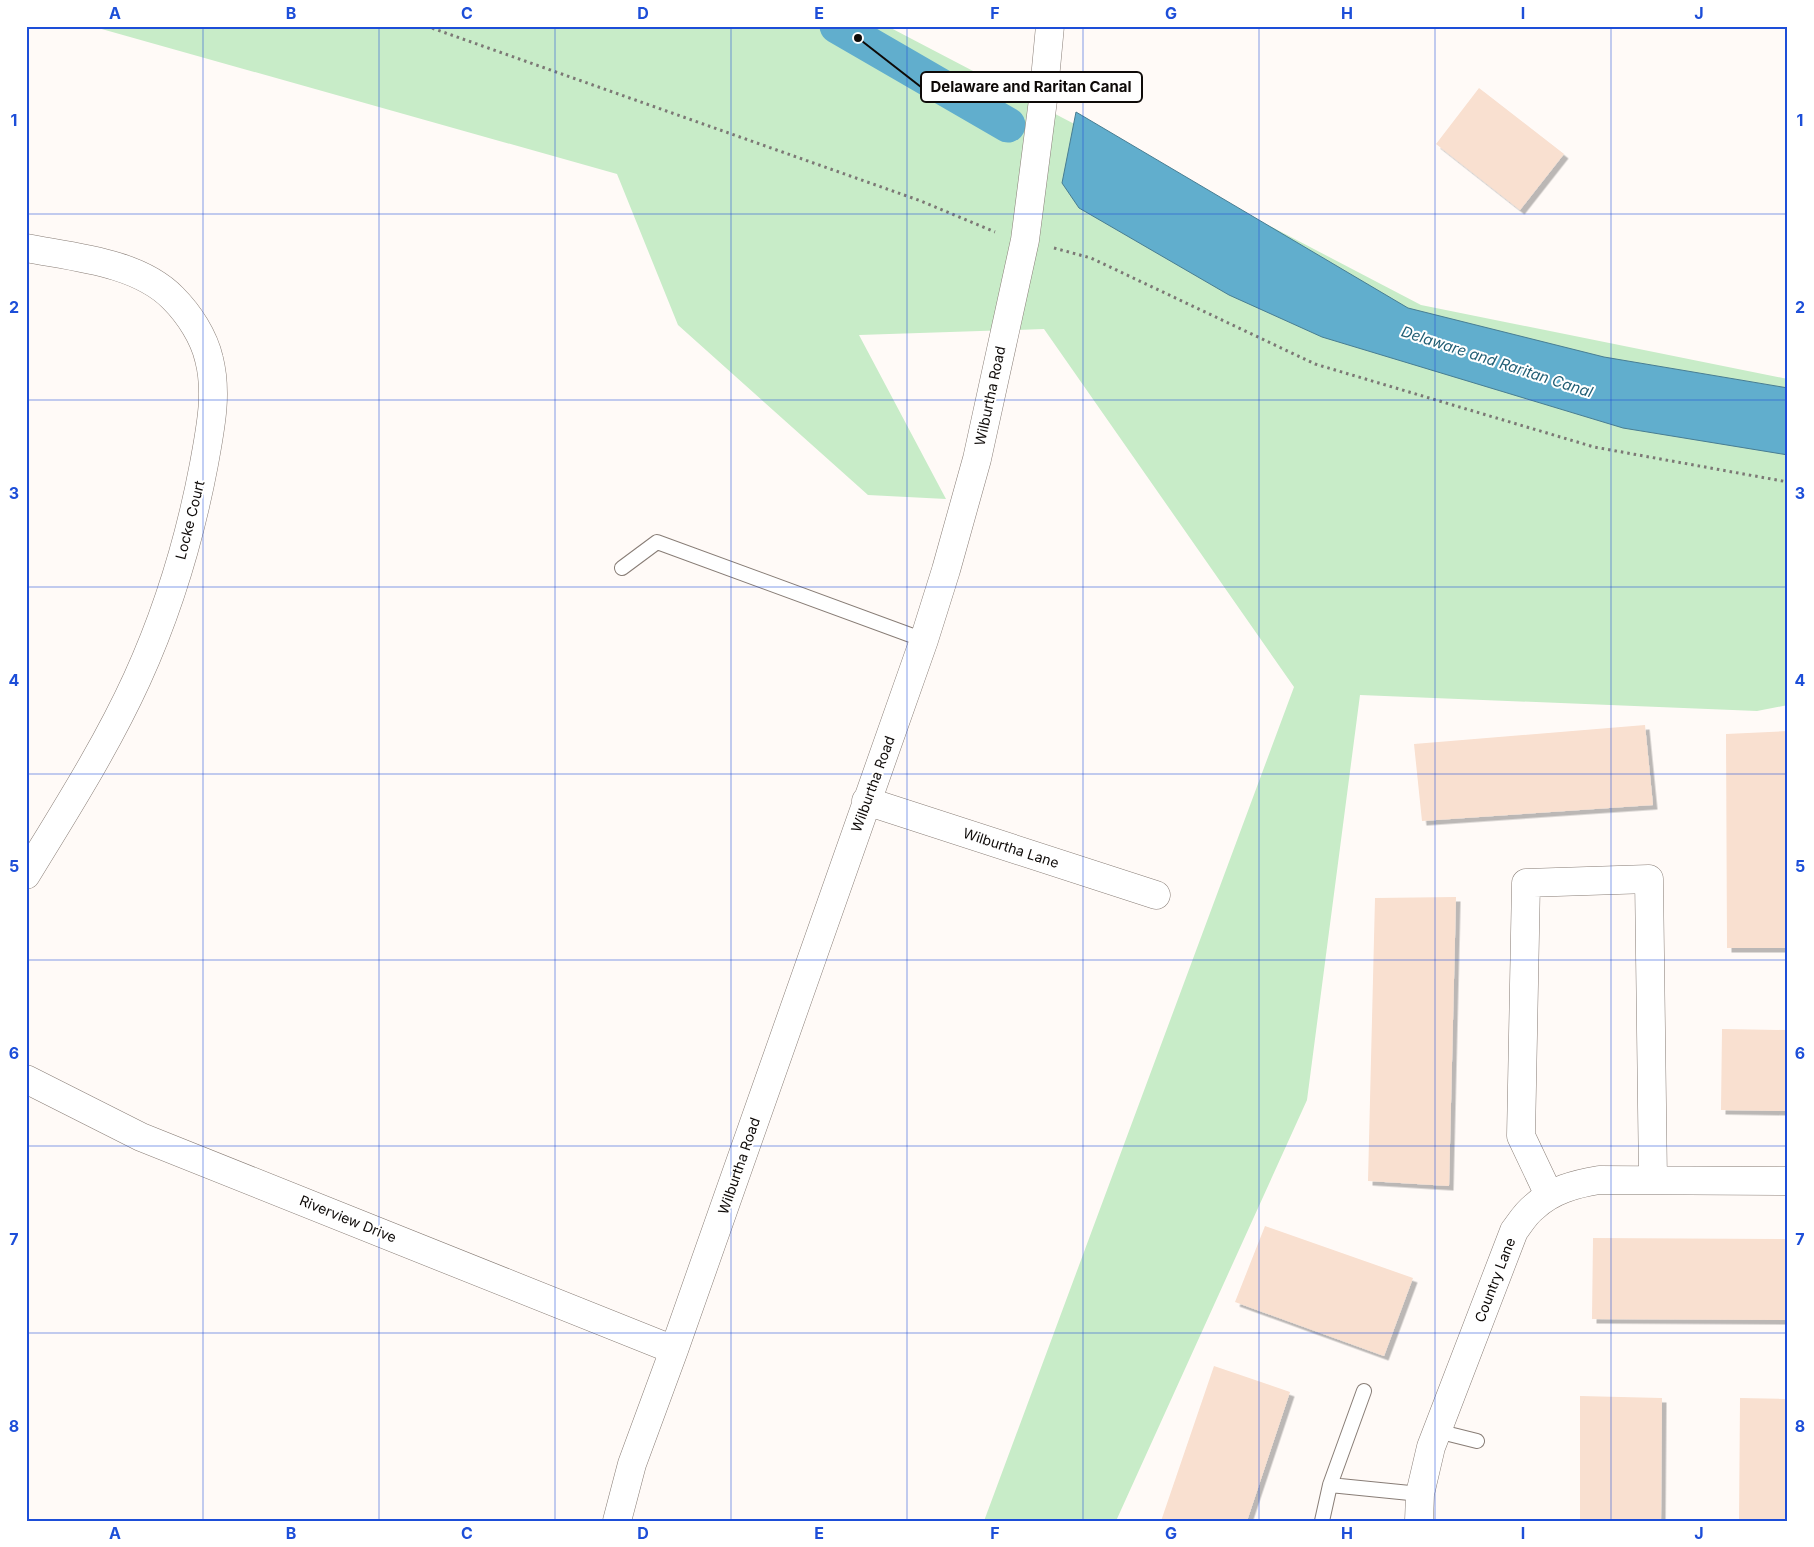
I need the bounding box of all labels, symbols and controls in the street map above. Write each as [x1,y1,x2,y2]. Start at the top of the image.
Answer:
text: A [109,3,121,23]
text: B [286,3,296,23]
text: C [461,3,473,23]
text: D [637,3,649,23]
text: E [814,3,824,23]
text: F [990,3,1000,23]
text: G [1165,3,1177,23]
text: H [1341,3,1353,23]
text: I [1521,3,1525,23]
text: J [1694,3,1704,23]
callout: Delaware and Raritan Canal [921,72,1142,102]
text: Delaware and Raritan Canal [930,77,1132,96]
text: 1 [11,110,17,130]
text: 1 [1797,110,1803,130]
text: 2 [9,297,19,317]
text: 2 [1795,297,1805,317]
water label: Delaware and Raritan Canal [1399,322,1596,402]
street label: Wilburtha Road [971,345,1008,447]
street label: Locke Court [171,478,208,561]
text: 3 [9,483,19,503]
text: 3 [1795,483,1805,503]
text: 4 [9,670,20,690]
text: 4 [1795,670,1806,690]
street label: Wilburtha Road [847,733,898,834]
street label: Wilburtha Lane [961,824,1061,871]
text: 5 [9,856,19,876]
text: 5 [1795,856,1805,876]
text: 6 [9,1043,19,1063]
text: 6 [1795,1043,1805,1063]
street label: Wilburtha Road [714,1115,763,1217]
street label: Riverview Drive [297,1191,399,1246]
text: 7 [9,1229,19,1249]
text: 7 [1795,1229,1805,1249]
street label: Country Lane [1471,1235,1518,1325]
text: 8 [9,1416,19,1436]
text: 8 [1795,1416,1805,1436]
text: A [109,1523,121,1543]
text: B [286,1523,296,1543]
text: C [461,1523,473,1543]
text: D [637,1523,649,1543]
text: E [814,1523,824,1543]
text: F [990,1523,1000,1543]
text: G [1165,1523,1177,1543]
text: H [1341,1523,1353,1543]
text: I [1521,1523,1525,1543]
text: J [1694,1523,1704,1543]

